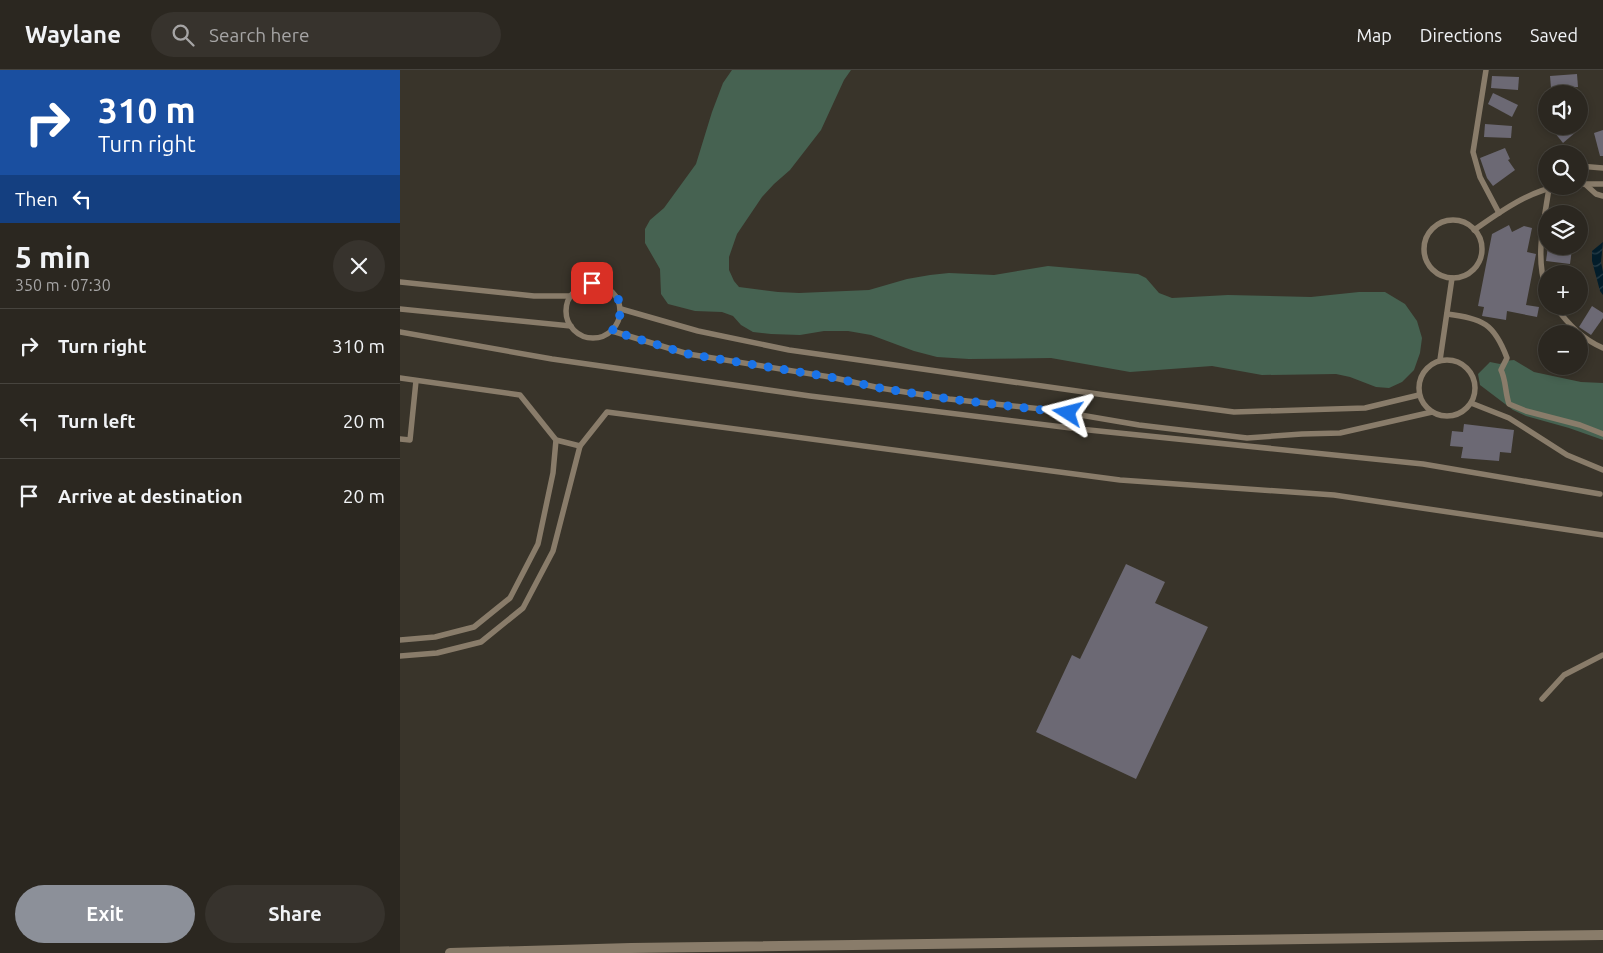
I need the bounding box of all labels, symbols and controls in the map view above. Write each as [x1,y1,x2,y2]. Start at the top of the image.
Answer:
search box [151,12,501,57]
text: Waylane [25,21,121,48]
icon: search [169,21,197,49]
text: Search here [209,24,309,46]
text: Map [1356,25,1392,45]
text: Directions [1420,25,1502,45]
text: Saved [1530,25,1578,45]
map controls [1538,85,1588,375]
button: sound [1538,85,1588,135]
icon: right [15,90,80,155]
text: 310 m [98,90,196,130]
text: Turn right [98,131,196,156]
button: search [1538,145,1588,195]
icon: left [68,185,96,213]
text: Then [15,188,58,210]
button: layers [1538,205,1588,255]
text: 5 min [15,240,91,274]
button: close [333,240,385,292]
pin [571,262,613,304]
button: + [1538,265,1588,315]
icon: arrive [578,269,606,297]
text: 350 m · 07:30 [15,276,111,294]
button: − [1538,325,1588,375]
icon: right [15,332,43,360]
text: Turn right [58,335,146,357]
text: 310 m [332,335,385,357]
position arrow [1041,386,1093,438]
icon: left [15,407,43,435]
text: Turn left [58,410,136,432]
text: 20 m [343,410,385,432]
icon: arrive [15,482,43,510]
text: Arrive at destination [58,485,243,507]
text: 20 m [343,485,385,507]
button: Exit [15,885,195,943]
button: Share [205,885,385,943]

